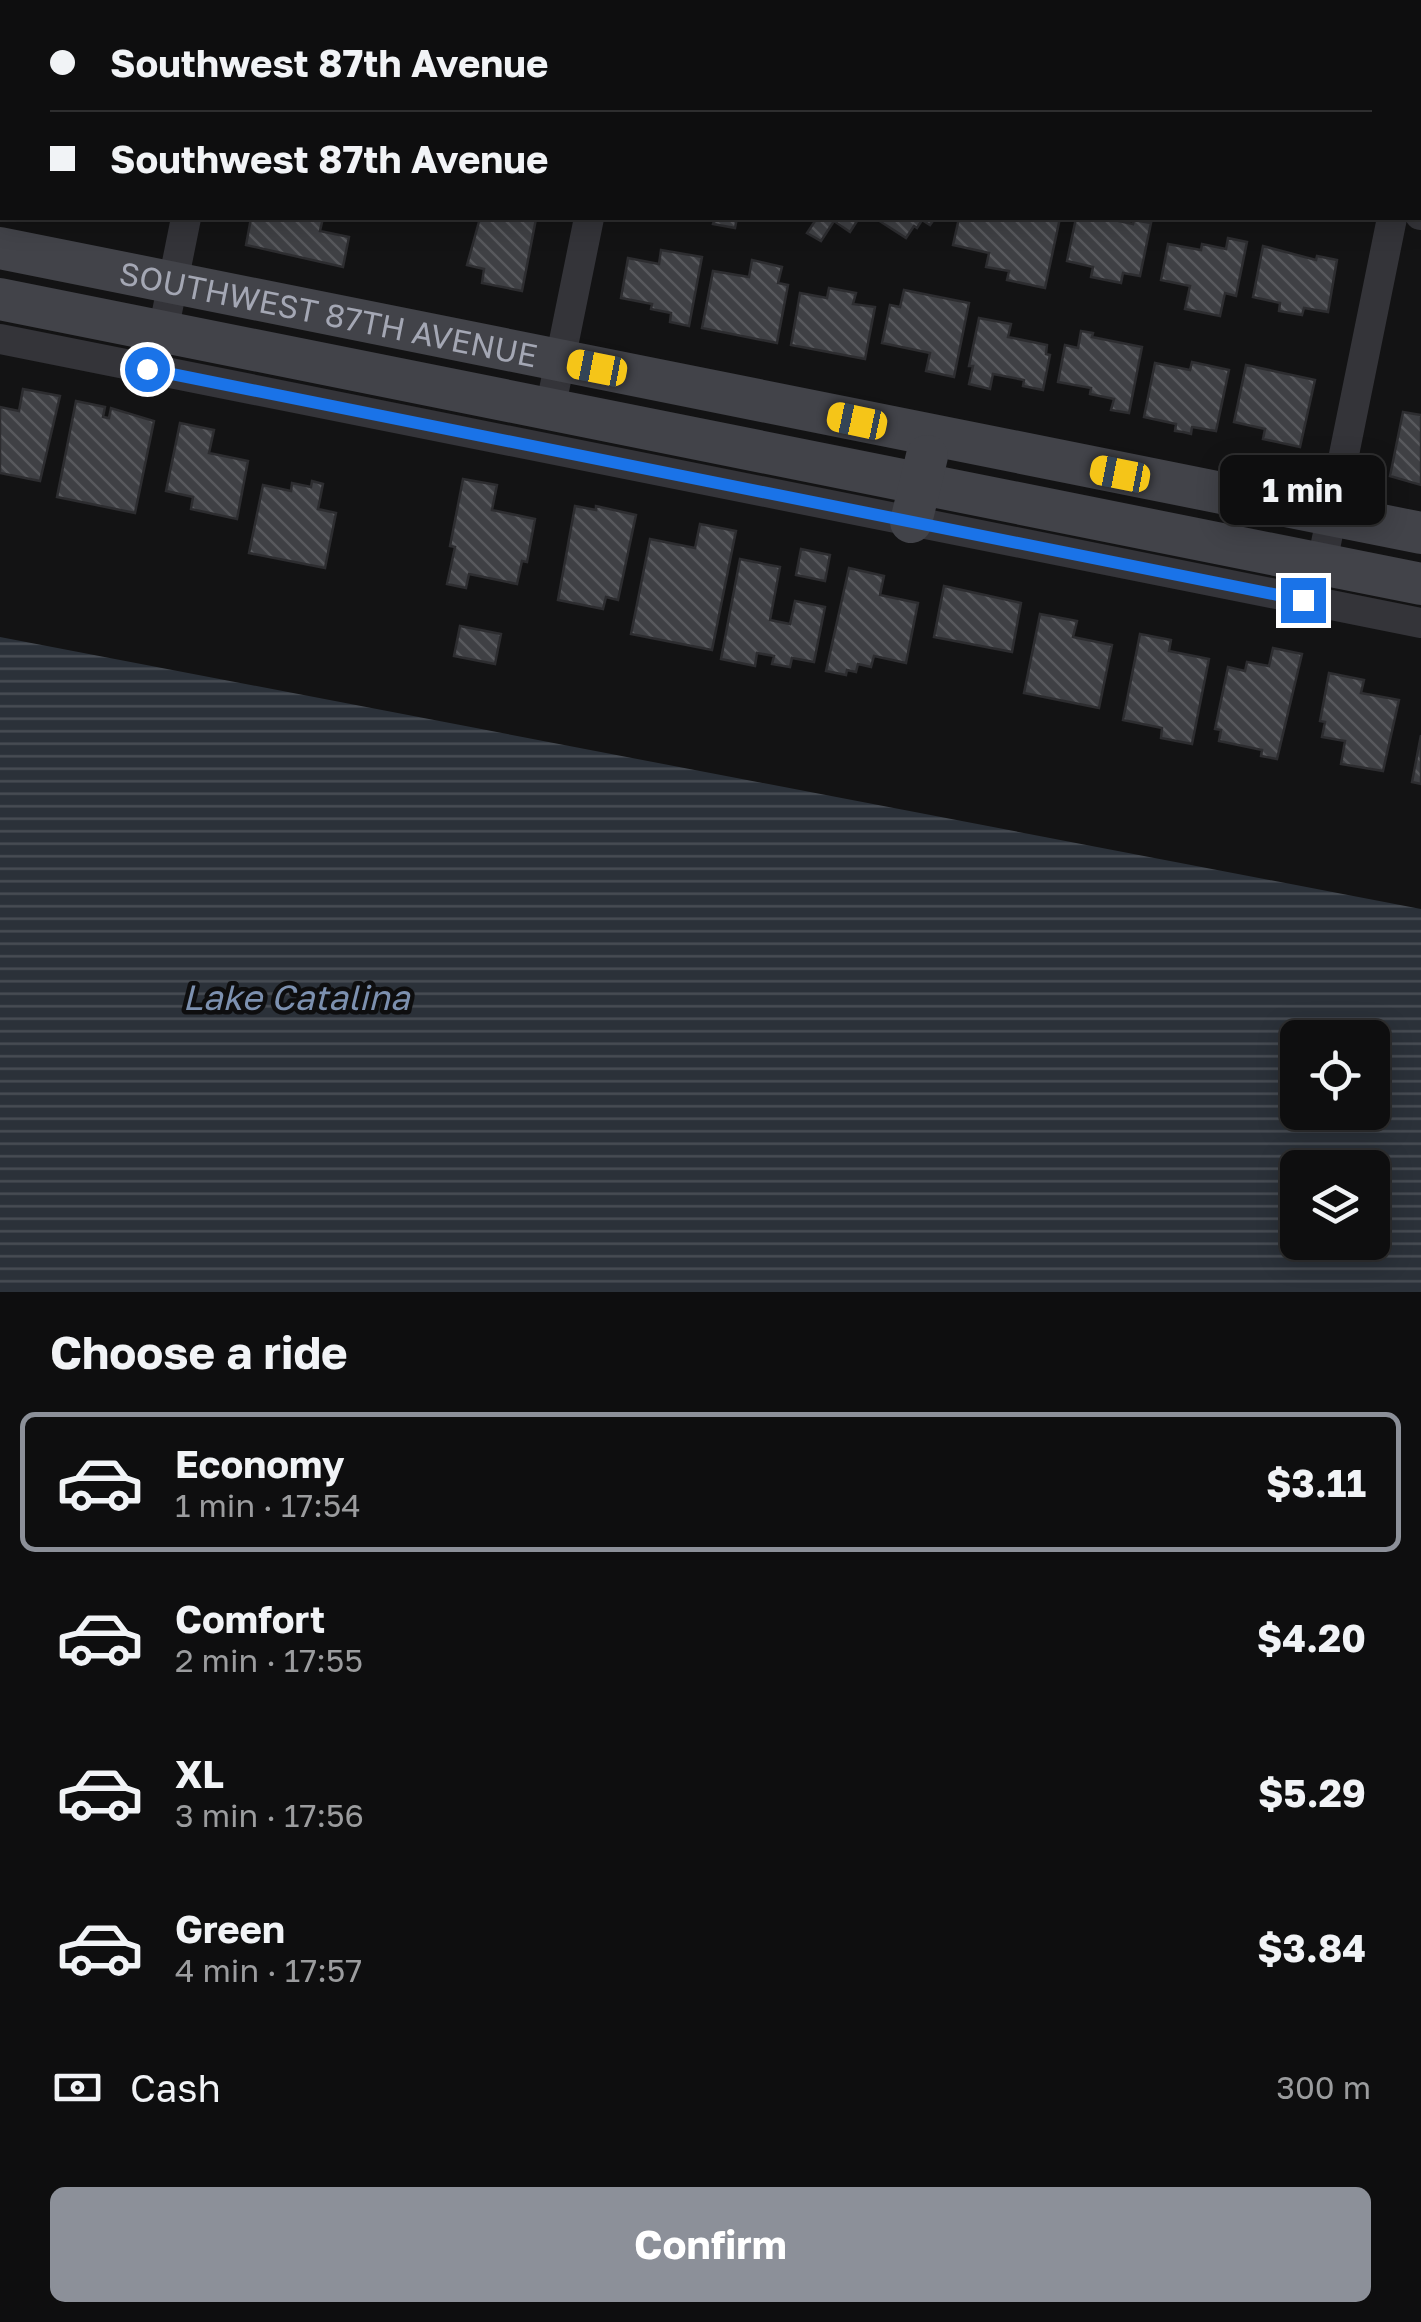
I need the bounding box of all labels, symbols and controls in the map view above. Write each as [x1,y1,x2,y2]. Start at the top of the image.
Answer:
text: Southwest 87th Avenue [110,40,548,85]
text: Southwest 87th Avenue [110,136,548,181]
street label: SOUTHWEST 87TH AVENUE [116,253,541,374]
route start [125,347,170,392]
car [565,348,629,388]
car [825,400,889,442]
car [1088,454,1152,494]
callout: 1 min [1220,455,1386,525]
text: 1 min [1262,471,1343,509]
route end [1281,578,1326,623]
water label: Lake Catalina [182,976,411,1018]
map controls [1280,1020,1390,1260]
button: locate [1280,1020,1390,1130]
button: layers [1280,1150,1390,1260]
text: Choose a ride [50,1325,348,1379]
icon: car [55,1437,145,1527]
text: Economy [175,1441,344,1486]
text: $3.11 [1266,1460,1366,1505]
text: 1 min · 17:54 [175,1486,361,1524]
icon: car [55,1592,145,1682]
text: Comfort [175,1596,325,1641]
text: $4.20 [1257,1615,1366,1660]
text: 2 min · 17:55 [175,1641,363,1679]
icon: car [55,1747,145,1837]
text: XL [175,1751,224,1796]
text: $5.29 [1258,1770,1366,1815]
text: 3 min · 17:56 [175,1796,364,1834]
icon: car [55,1902,145,1992]
text: Green [175,1906,285,1951]
text: $3.84 [1257,1925,1366,1970]
text: 4 min · 17:57 [175,1951,362,1989]
icon: cash [50,2060,105,2115]
text: Cash [130,2065,221,2110]
text: 300 m [1276,2068,1371,2106]
button: Confirm [50,2187,1371,2302]

